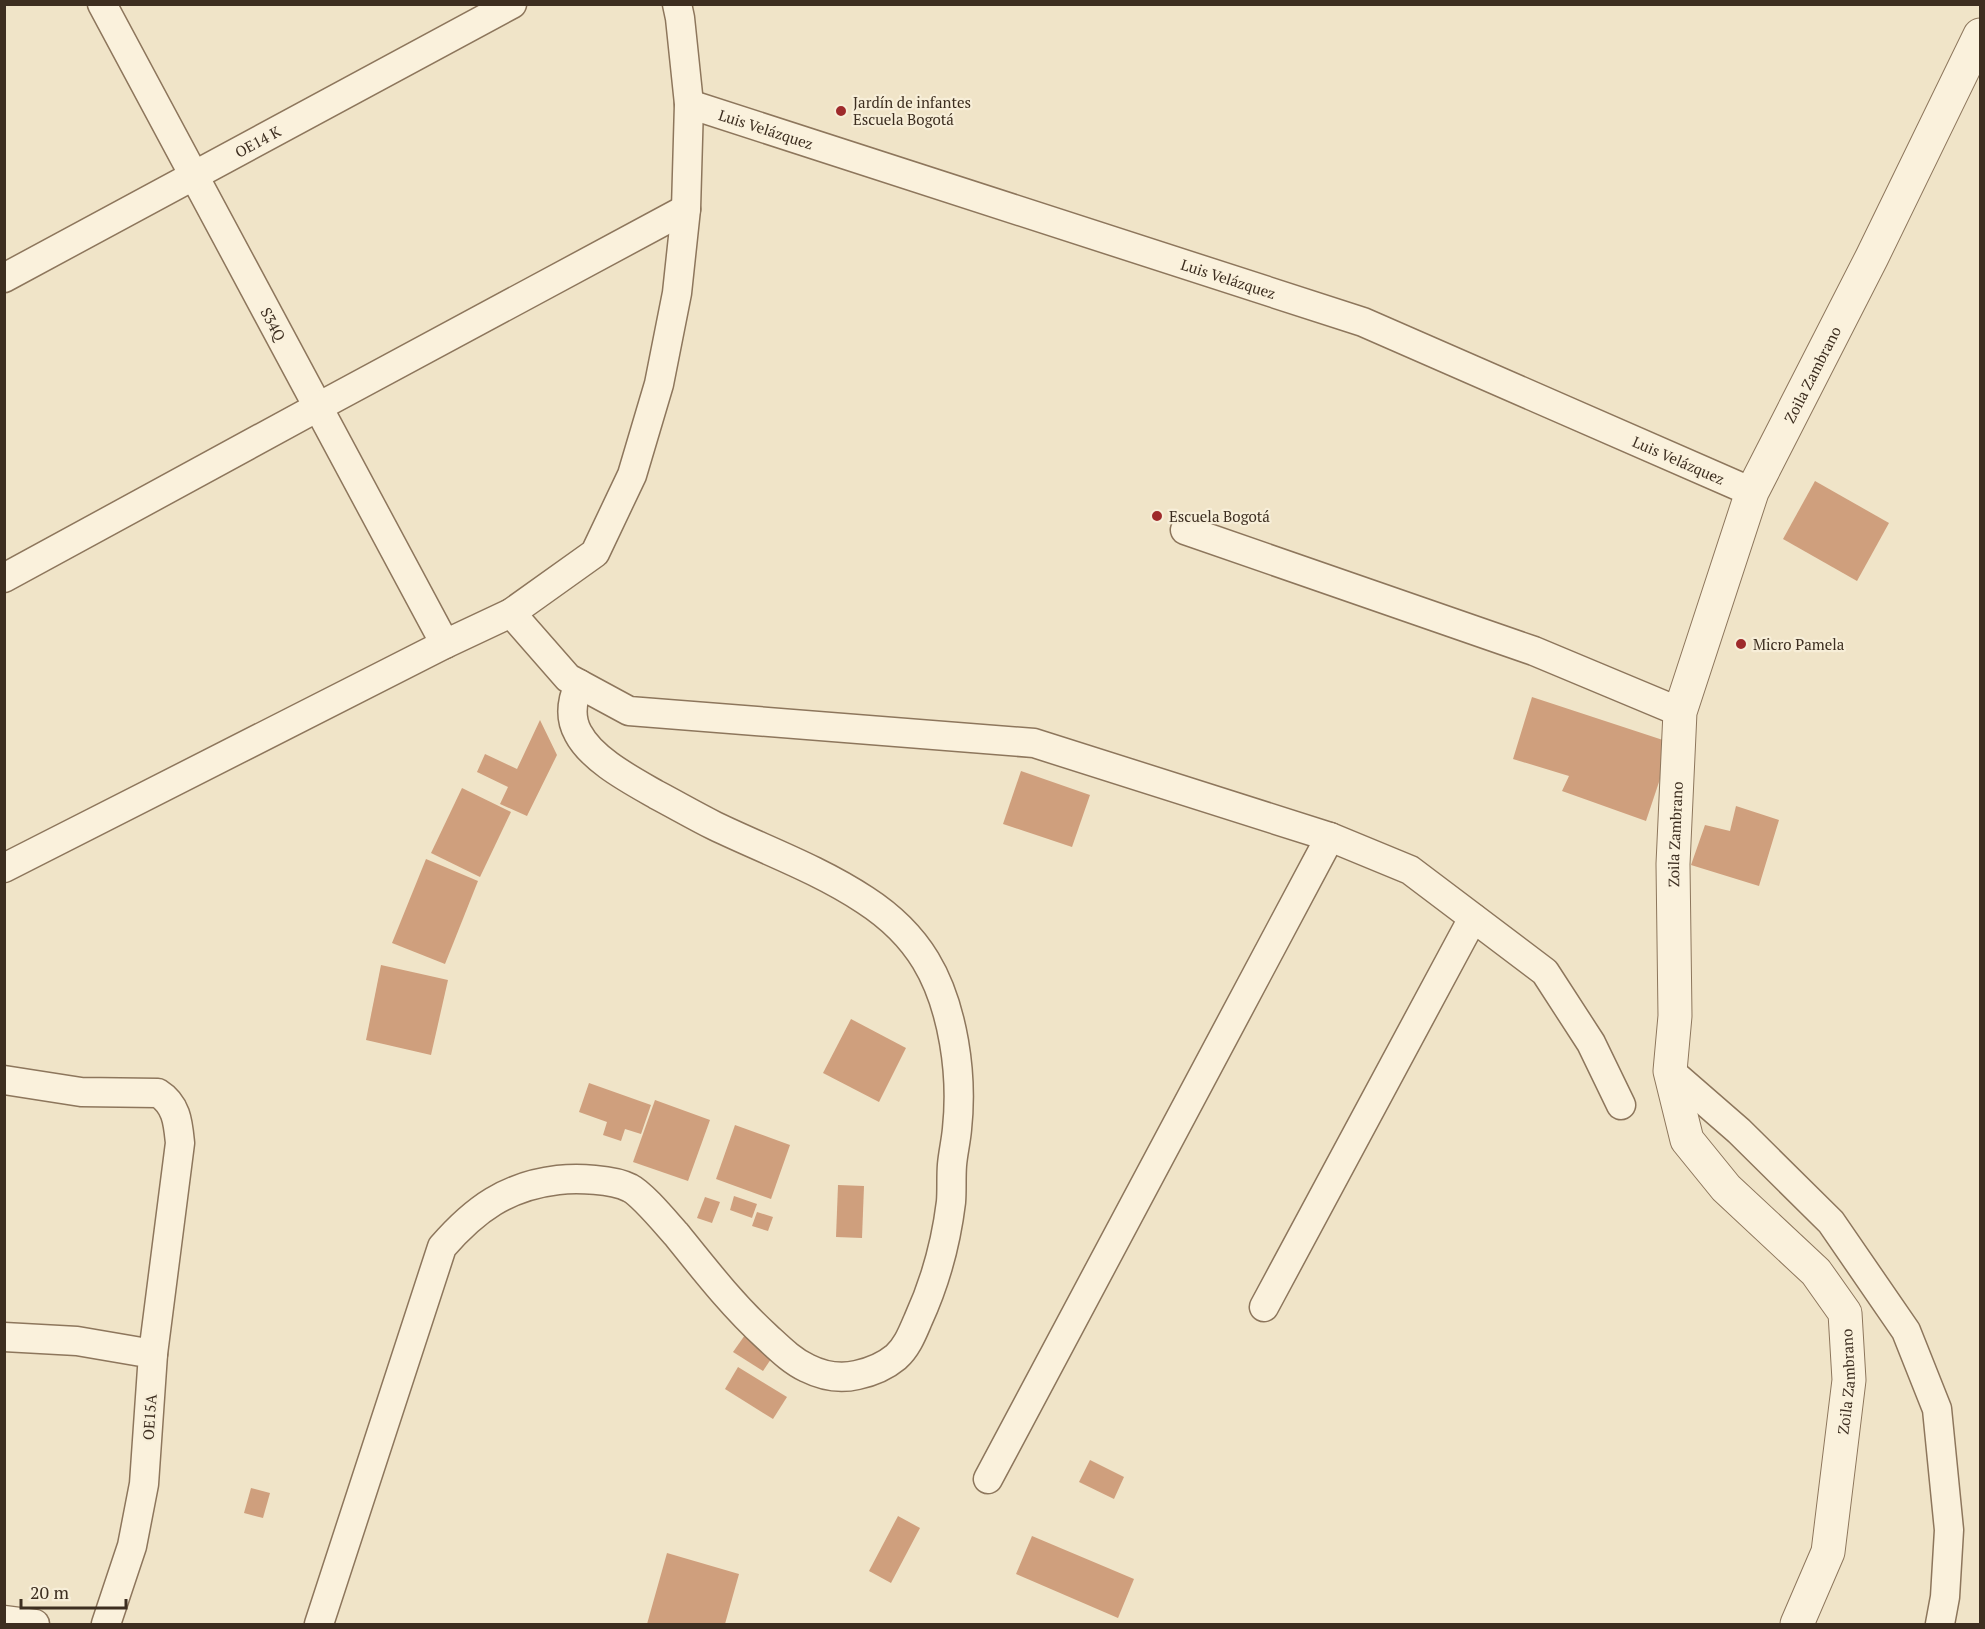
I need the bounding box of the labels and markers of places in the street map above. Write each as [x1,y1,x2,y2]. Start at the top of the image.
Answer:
place label: Jardín de infantes Escuela Bogotá [853,92,971,129]
marker: Jardín de infantes Escuela Bogotá [834,104,848,118]
place label: Escuela Bogotá [1169,506,1270,526]
marker: Escuela Bogotá [1150,509,1164,523]
place label: Micro Pamela [1753,634,1845,654]
marker: Micro Pamela [1734,637,1748,651]

